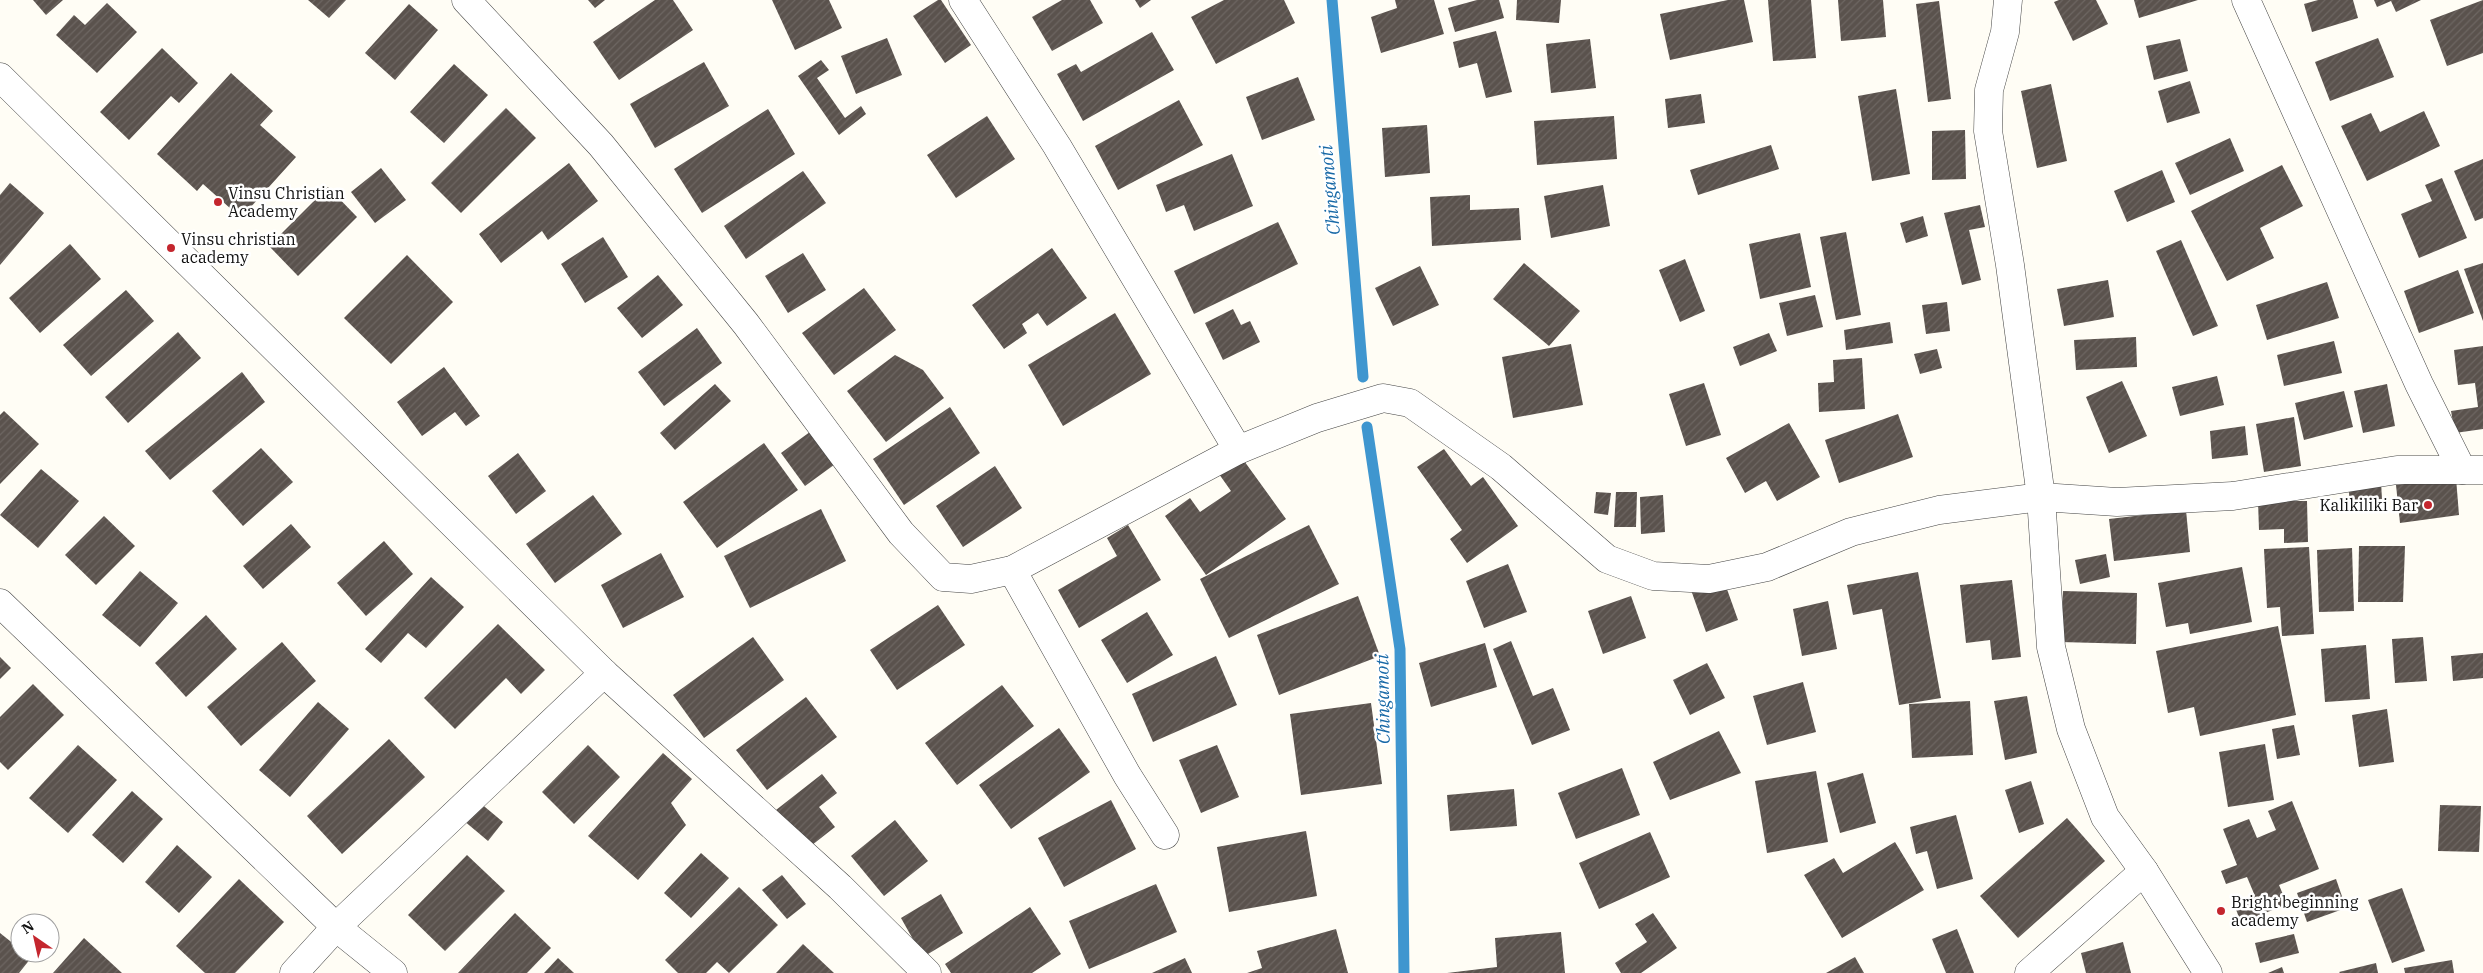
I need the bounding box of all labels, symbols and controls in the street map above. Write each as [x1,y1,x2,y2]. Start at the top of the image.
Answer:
water label: Chingamoti [1314,144,1345,236]
place label: Vinsu Christian Academy [228,183,345,221]
marker: Vinsu Christian Academy [212,196,224,208]
place label: Vinsu christian academy [181,229,296,267]
marker: Vinsu christian academy [165,242,177,254]
place label: Kalikiliki Bar [2319,495,2418,515]
marker: Kalikiliki Bar [2422,499,2434,511]
water label: Chingamoti [1370,653,1395,744]
place label: Bright beginning academy [2231,892,2359,930]
marker: Bright beginning academy [2215,905,2227,917]
north arrow [10,913,60,963]
text: N [18,917,37,938]

